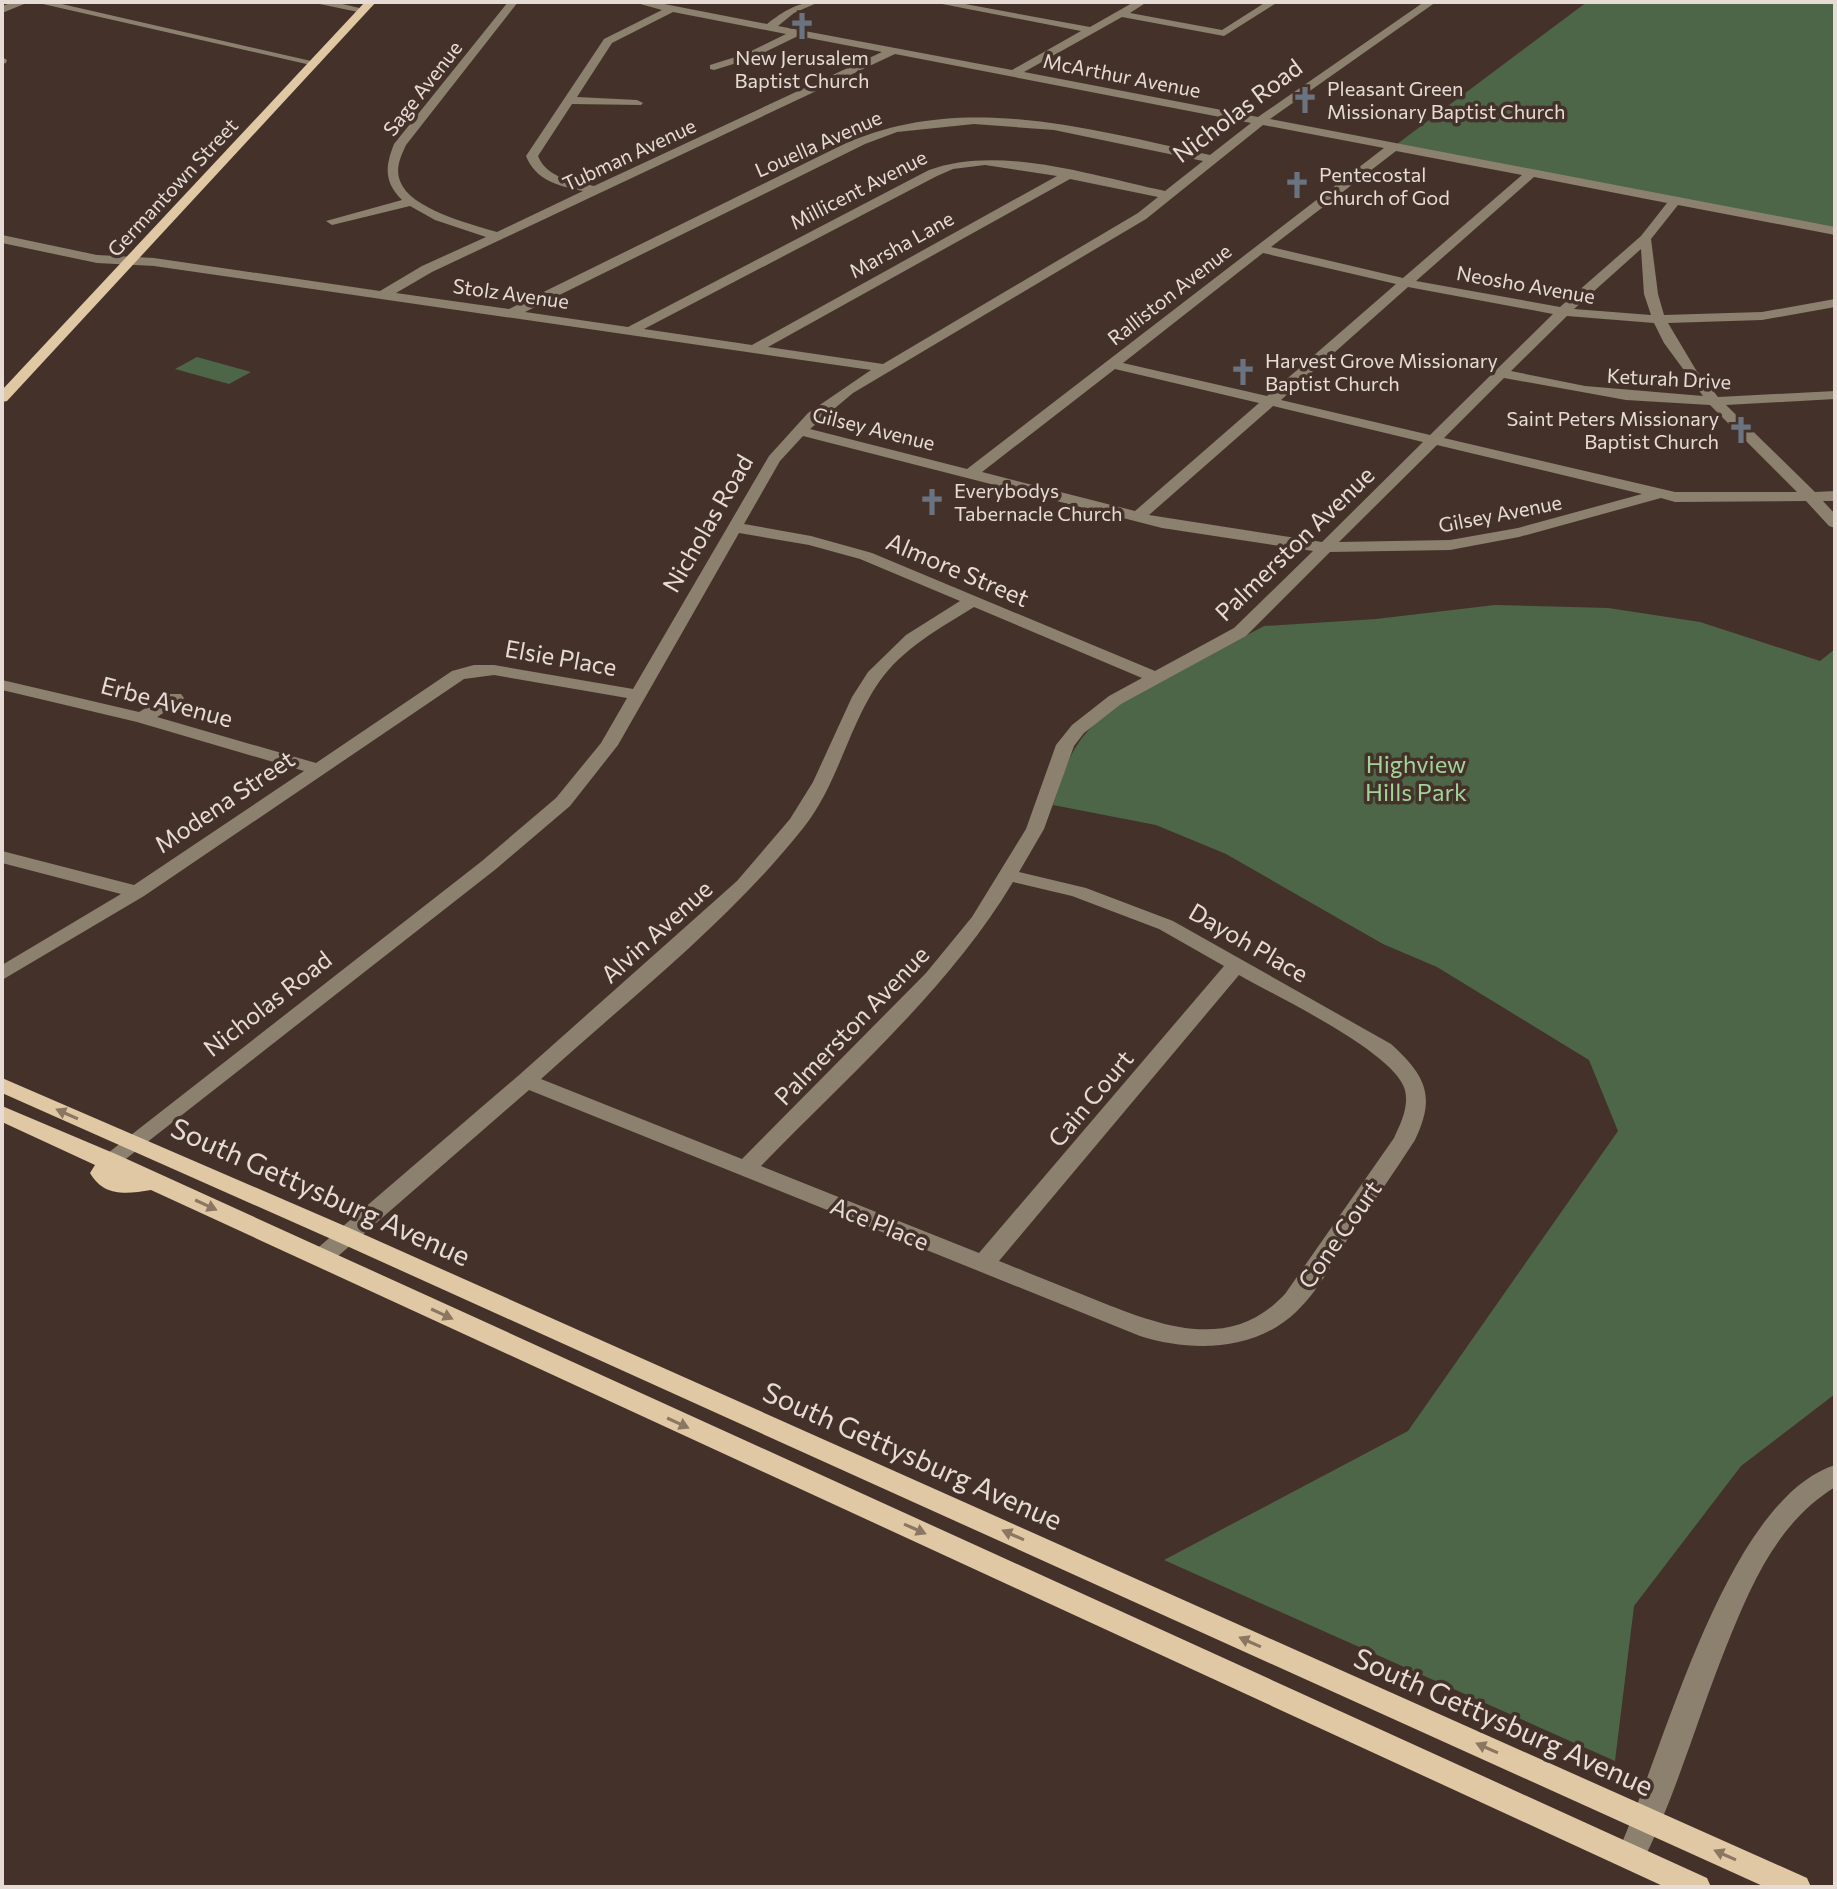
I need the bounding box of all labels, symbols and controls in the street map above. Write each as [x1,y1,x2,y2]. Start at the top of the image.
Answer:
church icon: New Jerusalem Baptist Church [787,11,817,41]
street label: Sage Avenue [377,36,467,140]
place label: New Jerusalem Baptist Church [735,45,869,92]
street label: McArthur Avenue [1041,48,1203,102]
street label: Nicholas Road [1167,52,1307,168]
place label: Pleasant Green Missionary Baptist Church [1327,76,1565,123]
church icon: Pleasant Green Missionary Baptist Church [1290,85,1320,115]
street label: Louella Avenue [751,104,885,182]
street label: Germantown Street [102,113,242,261]
street label: Tubman Avenue [559,113,699,195]
street label: Millicent Avenue [786,144,930,234]
place label: Pentecostal Church of God [1319,162,1450,209]
church icon: Pentecostal Church of God [1282,170,1312,200]
street label: Marsha Lane [845,205,957,283]
street label: Ralliston Avenue [1102,238,1236,350]
street label: Neosho Avenue [1455,260,1597,308]
street label: Stolz Avenue [451,273,571,313]
place label: Harvest Grove Missionary Baptist Church [1265,348,1498,395]
church icon: Harvest Grove Missionary Baptist Church [1228,357,1258,387]
street label: Keturah Drive [1606,363,1732,393]
street label: Gilsey Avenue [810,401,938,455]
place label: Saint Peters Missionary Baptist Church [1507,406,1719,453]
church icon: Saint Peters Missionary Baptist Church [1726,415,1756,445]
street label: Nicholas Road [656,449,758,597]
street label: Palmerston Avenue [1209,460,1379,626]
place label: Everybodys Tabernacle Church [954,478,1123,525]
church icon: Everybodys Tabernacle Church [917,487,947,517]
street label: Gilsey Avenue [1436,489,1564,537]
street label: Almore Street [882,526,1034,612]
street label: Elsie Place [503,633,619,681]
street label: Erbe Avenue [98,669,236,733]
street label: Modena Street [149,743,300,858]
park label: Highview Hills Park [1365,749,1467,806]
street label: Alvin Avenue [594,874,718,988]
street label: Dayoh Place [1184,896,1314,988]
street label: Palmerston Avenue [768,940,934,1110]
street label: Nicholas Road [197,944,337,1062]
street label: Cain Court [1041,1044,1139,1152]
one-way arrow [55,1107,78,1121]
street label: South Gettysburg Avenue [166,1110,476,1272]
street label: Cone Court [1291,1174,1387,1294]
street label: Ace Place [827,1190,933,1256]
one-way arrow [194,1198,217,1212]
one-way arrow [430,1307,453,1321]
street label: South Gettysburg Avenue [758,1374,1068,1536]
one-way arrow [666,1416,690,1430]
one-way arrow [903,1523,927,1536]
one-way arrow [1001,1529,1025,1542]
one-way arrow [1238,1635,1262,1649]
street label: South Gettysburg Avenue [1349,1640,1659,1802]
one-way arrow [1476,1741,1499,1755]
one-way arrow [1713,1848,1736,1862]

